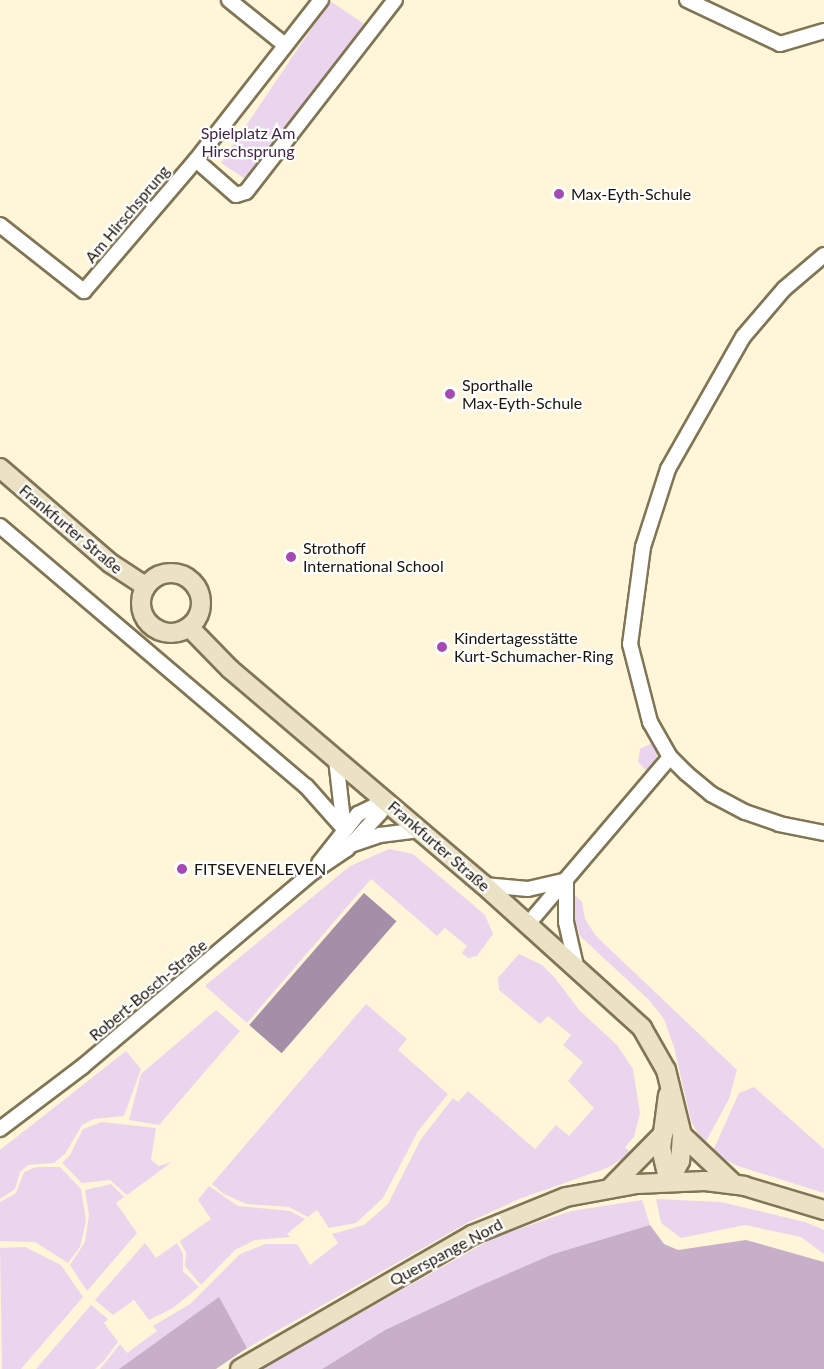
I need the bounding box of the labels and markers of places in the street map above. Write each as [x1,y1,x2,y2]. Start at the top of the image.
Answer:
place label: Max-Eyth-Schule [571,184,691,204]
marker: Max-Eyth-Schule [552,187,566,201]
place label: Sporthalle Max-Eyth-Schule [462,375,582,413]
marker: Sporthalle Max-Eyth-Schule [443,387,457,401]
place label: Strothoff International School [303,538,444,576]
marker: Strothoff International School [284,550,298,564]
place label: Kindertagesstätte Kurt-Schumacher-Ring [454,628,613,666]
marker: Kindertagesstätte Kurt-Schumacher-Ring [435,640,449,654]
place label: FITSEVENELEVEN [194,859,326,879]
marker: FITSEVENELEVEN [175,862,189,876]

